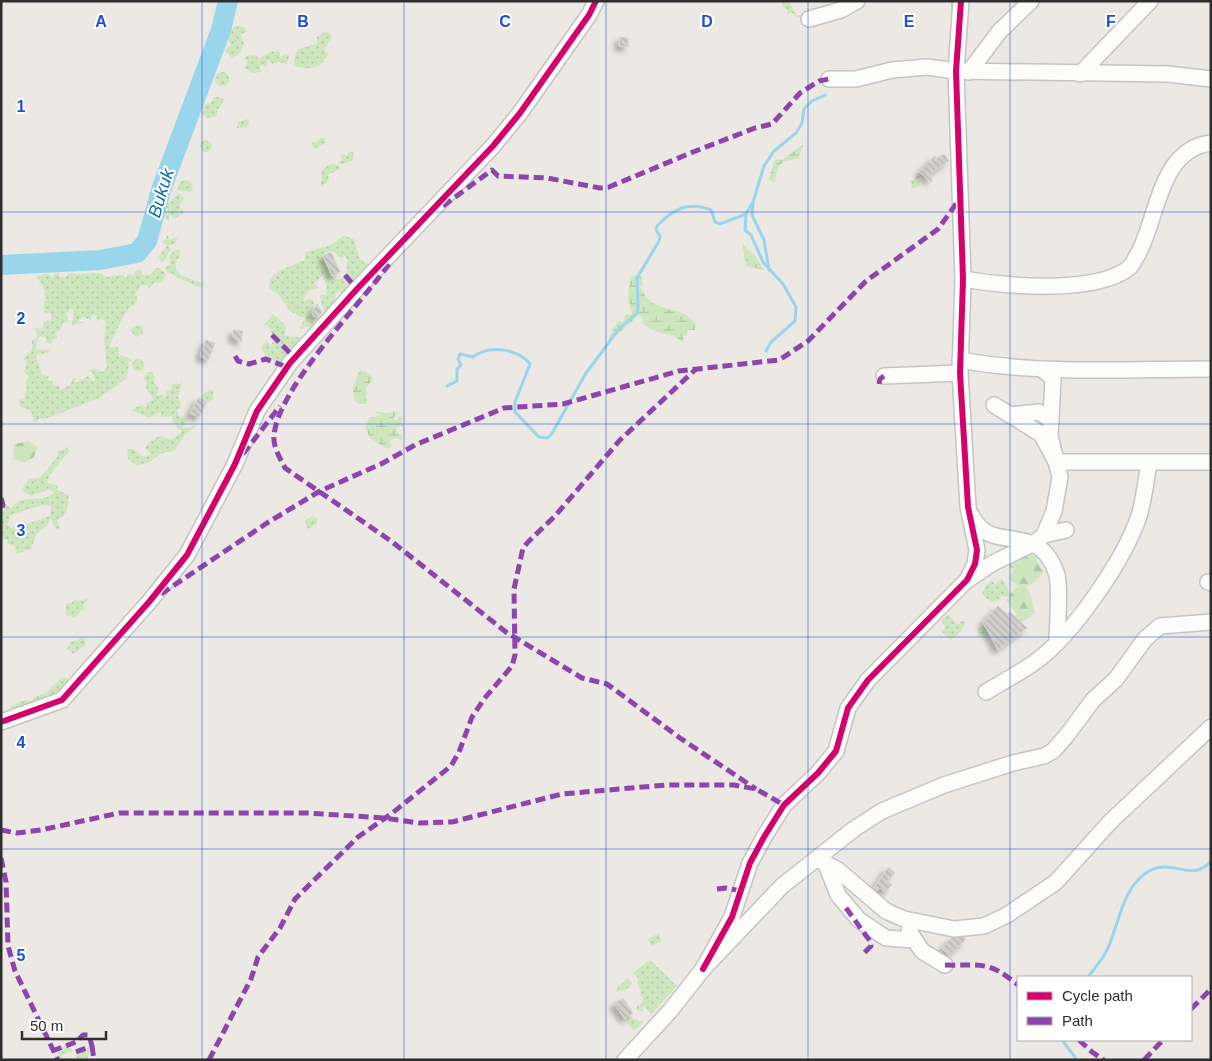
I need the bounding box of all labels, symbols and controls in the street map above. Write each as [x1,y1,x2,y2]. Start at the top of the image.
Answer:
text: A [95,13,107,30]
text: B [297,13,309,30]
text: C [499,13,511,30]
text: D [701,13,713,30]
text: E [904,13,915,30]
text: F [1106,13,1116,30]
text: 1 [17,98,26,115]
water label: Bukuk [144,165,178,220]
text: 2 [17,310,26,327]
text: 3 [17,522,26,539]
text: 4 [17,734,26,751]
text: 5 [17,947,26,964]
legend [1017,976,1192,1041]
text: Cycle path [1062,987,1133,1004]
scale bar [22,1008,106,1040]
text: Path [1062,1012,1093,1029]
text: 50 m [30,1017,63,1034]

